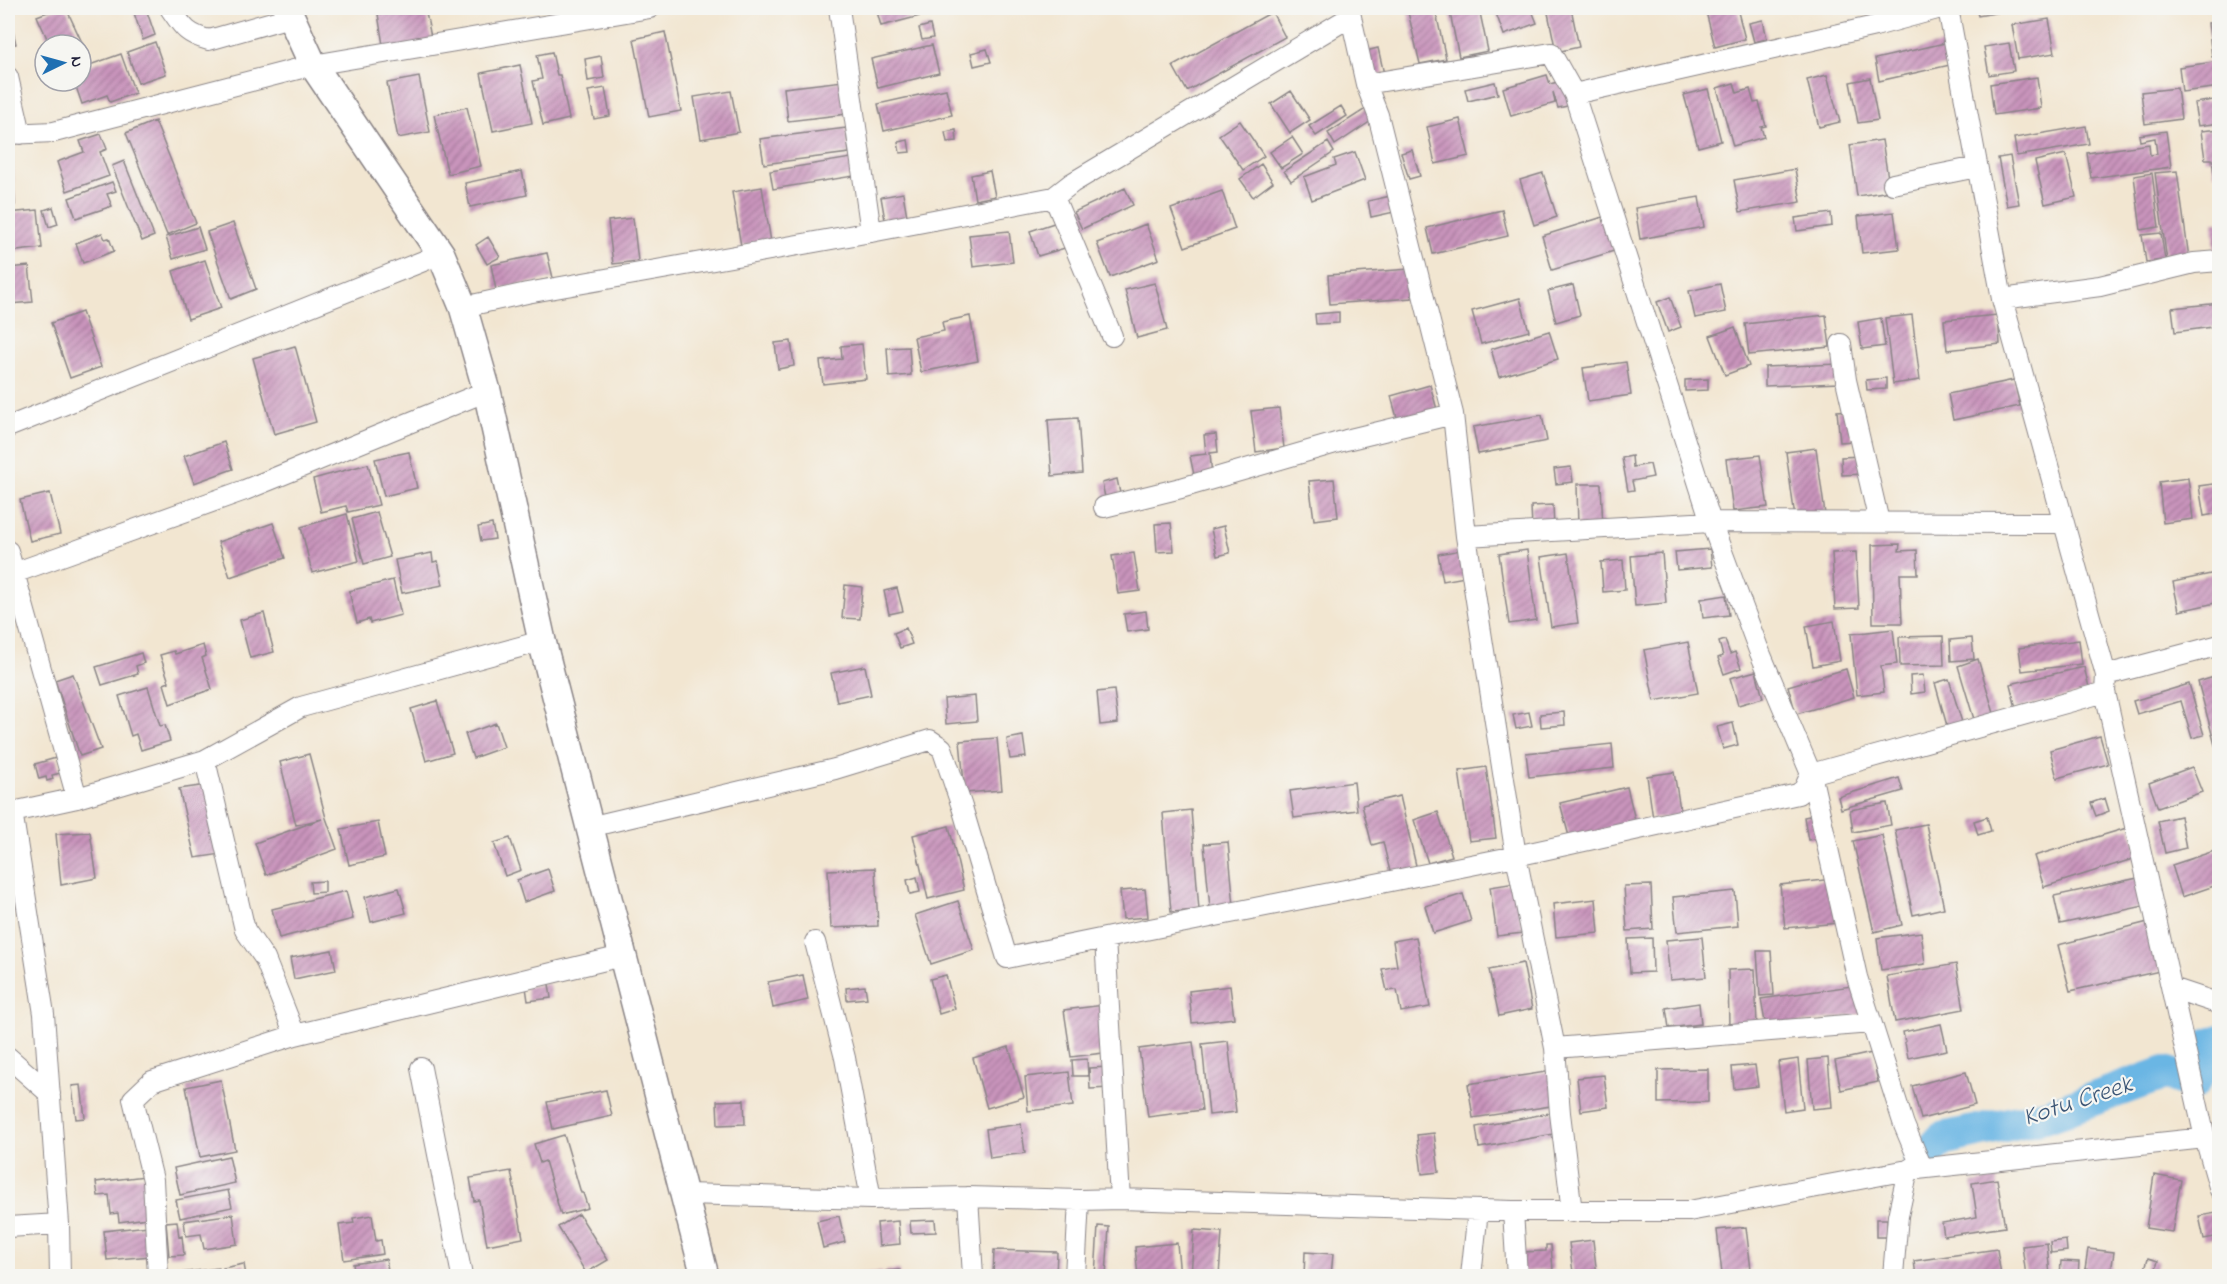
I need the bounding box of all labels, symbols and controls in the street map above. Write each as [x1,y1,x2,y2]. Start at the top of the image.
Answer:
north arrow [33,33,93,93]
text: N [64,55,88,68]
water label: Kotu Creek [2018,1066,2139,1138]

